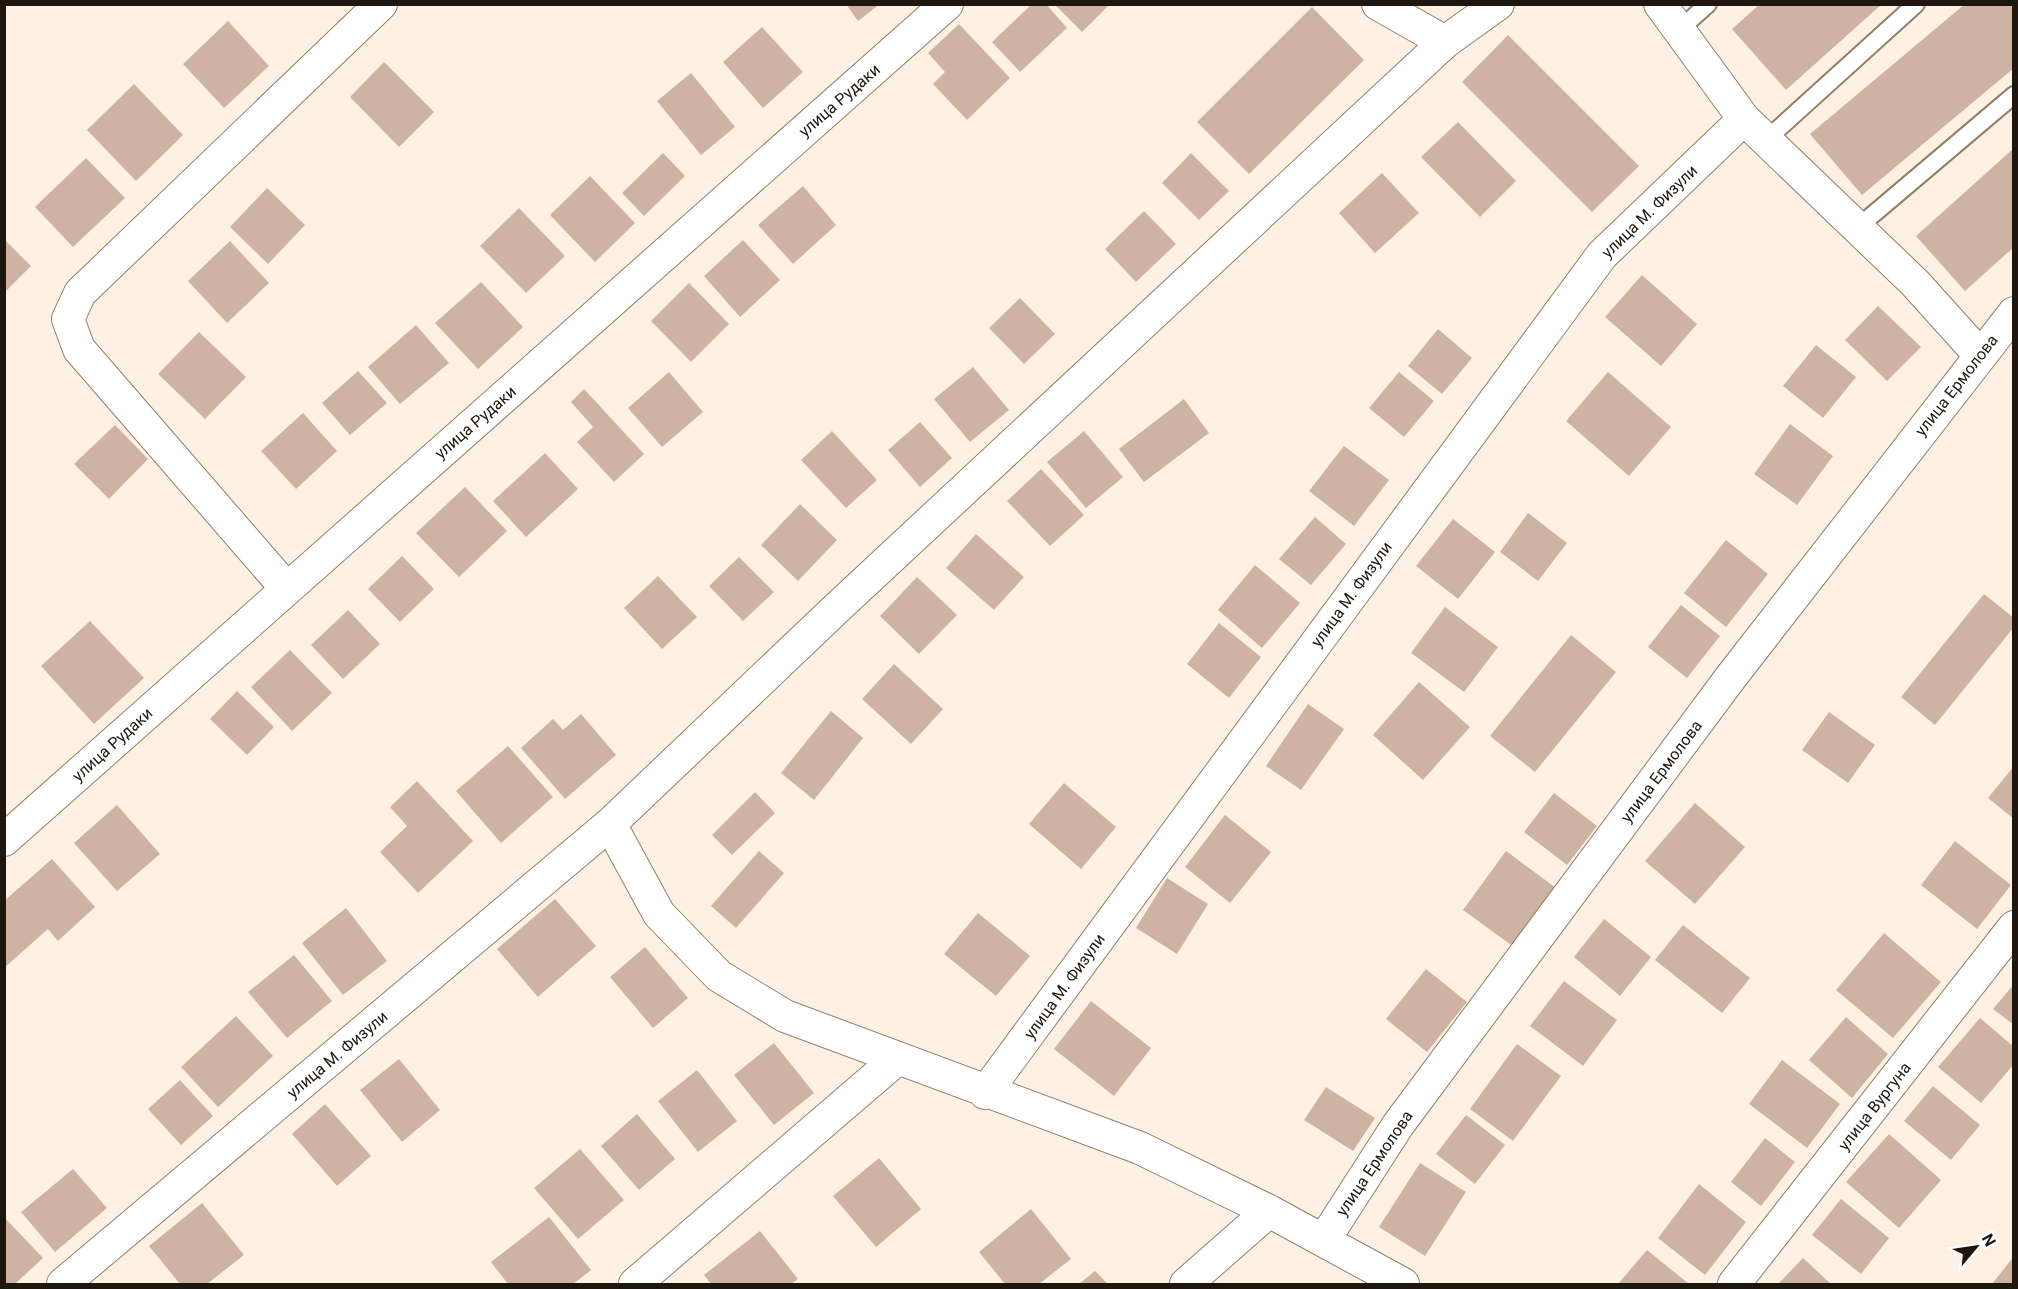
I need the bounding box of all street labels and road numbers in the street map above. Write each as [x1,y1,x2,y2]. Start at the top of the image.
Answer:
street label: улица Рудаки [795,60,884,141]
street label: улица М. Физули [1598,161,1701,262]
street label: улица Ермолова [1911,331,2002,440]
street label: улица Рудаки [431,382,520,463]
street label: улица М. Физули [1307,538,1396,651]
street label: улица Рудаки [68,703,156,785]
street label: улица Ермолова [1617,716,1706,826]
street label: улица М. Физули [1020,930,1109,1043]
street label: улица М. Физули [283,1007,391,1102]
street label: улица Вургуна [1834,1058,1915,1154]
street label: улица Ермолова [1332,1107,1417,1220]

